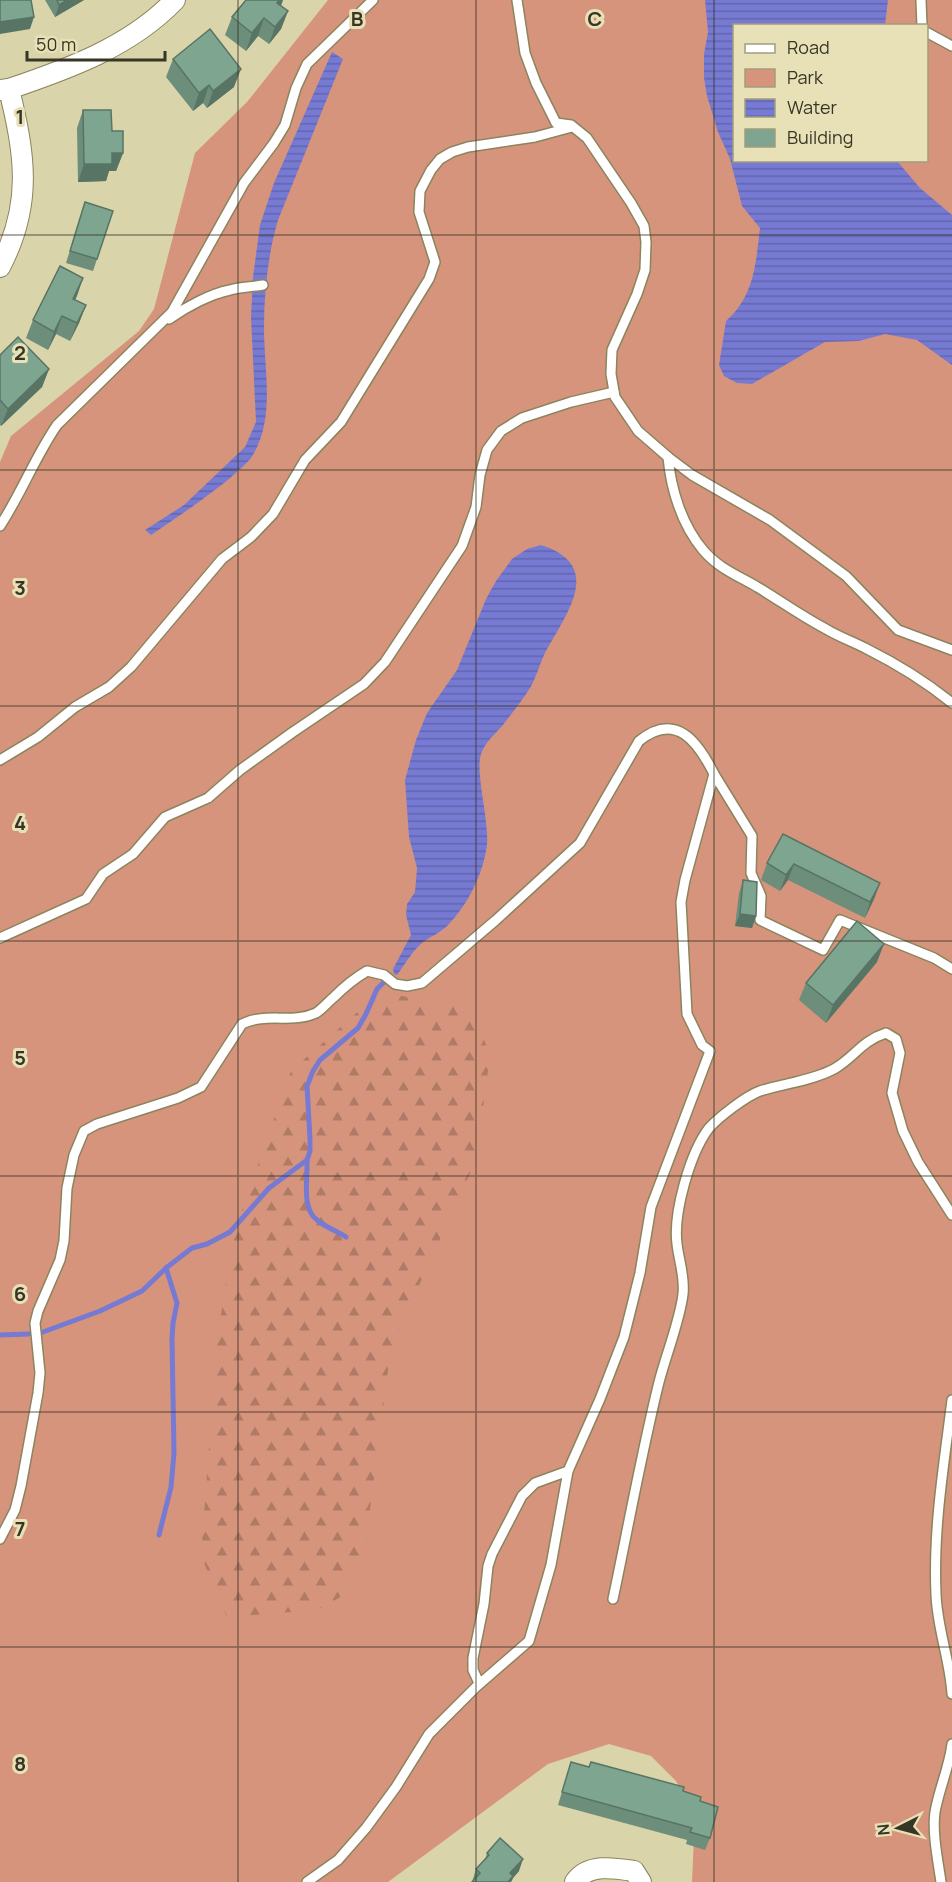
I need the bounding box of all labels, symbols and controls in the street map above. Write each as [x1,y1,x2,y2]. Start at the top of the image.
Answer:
text: B [351,5,364,32]
text: C [588,5,602,32]
scale bar [27,24,165,62]
legend [733,24,928,162]
text: 50 m [36,32,76,56]
text: Road [787,35,830,59]
text: Park [787,65,824,89]
text: Water [787,95,837,119]
text: 1 [16,103,24,130]
text: Building [787,125,853,149]
text: 2 [14,339,26,366]
text: 3 [14,574,26,601]
text: 4 [14,809,26,836]
text: 5 [14,1044,26,1071]
text: 6 [14,1280,26,1307]
text: 7 [15,1515,25,1542]
text: 8 [14,1750,26,1777]
north arrow [868,1798,928,1858]
text: N [872,1823,895,1836]

